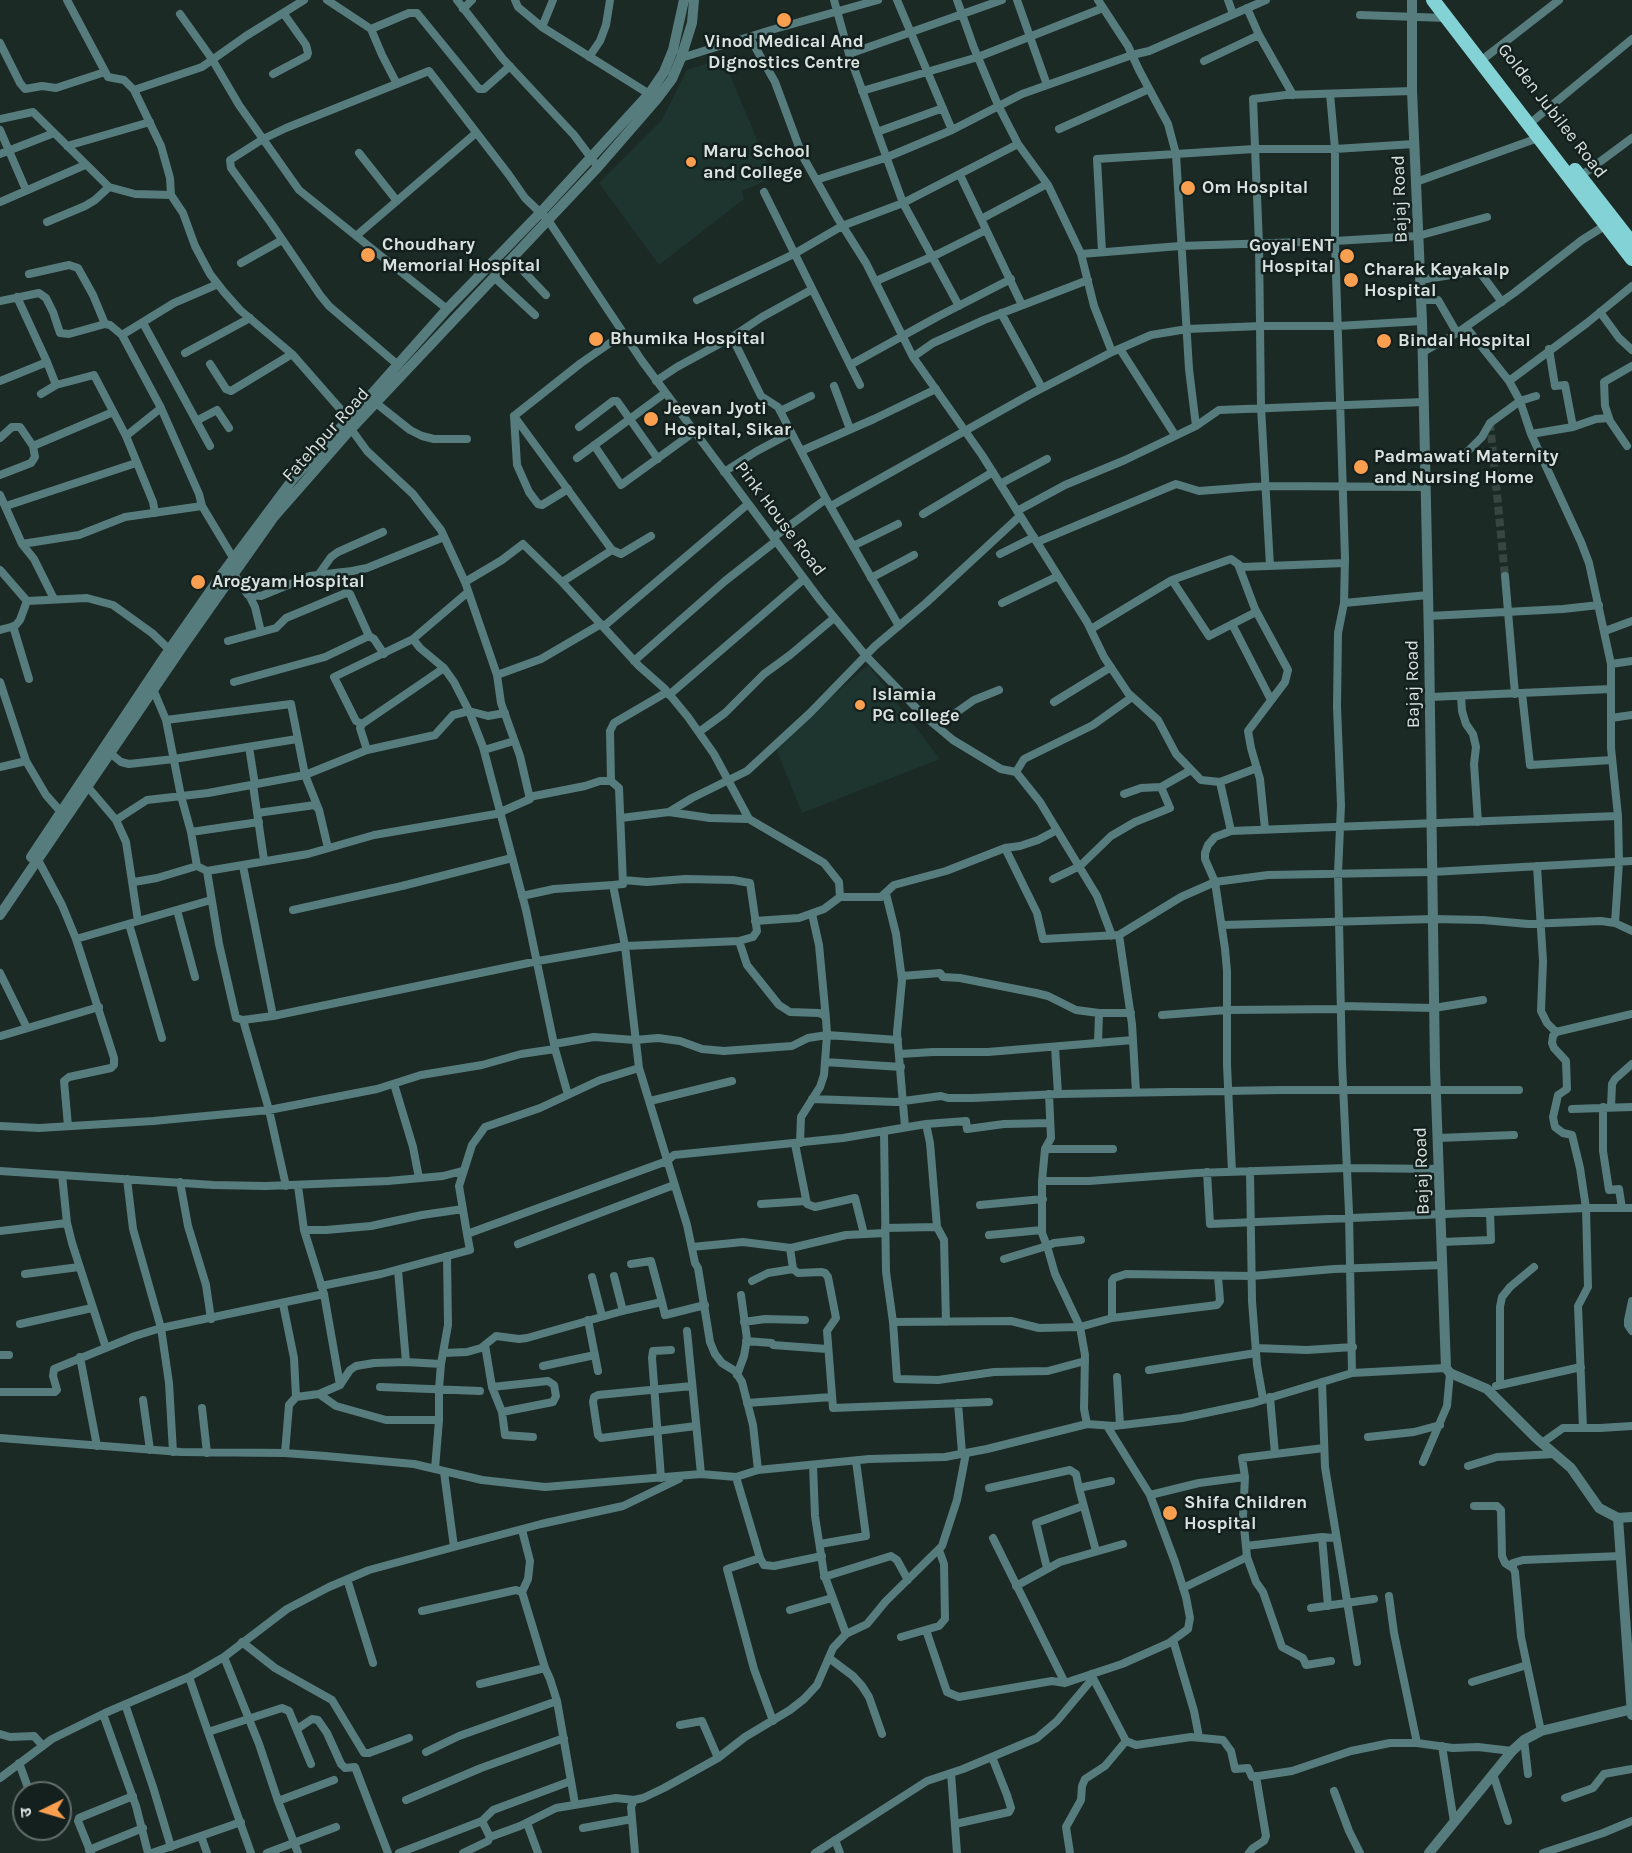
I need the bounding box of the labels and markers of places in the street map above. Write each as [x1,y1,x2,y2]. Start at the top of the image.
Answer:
marker: Vinod Medical And Dignostics Centre [775,11,793,29]
place label: Vinod Medical And Dignostics Centre [704,31,864,74]
place label: Maru School and College [703,141,810,184]
marker: Maru School and College [684,155,698,169]
place label: Om Hospital [1202,177,1308,199]
marker: Om Hospital [1179,179,1197,197]
place label: Choudhary Memorial Hospital [382,234,540,276]
place label: Goyal ENT Hospital [1249,235,1334,278]
marker: Choudhary Memorial Hospital [359,246,377,264]
marker: Goyal ENT Hospital [1338,247,1356,265]
place label: Charak Kayakalp Hospital [1364,259,1509,302]
marker: Charak Kayakalp Hospital [1342,271,1360,289]
place label: Bhumika Hospital [610,328,765,350]
marker: Bhumika Hospital [587,330,605,348]
place label: Bindal Hospital [1398,330,1531,352]
marker: Bindal Hospital [1375,332,1393,350]
place label: Jeevan Jyoti Hospital, Sikar [664,398,791,440]
marker: Jeevan Jyoti Hospital, Sikar [642,410,660,428]
place label: Padmawati Maternity and Nursing Home [1374,446,1559,488]
marker: Padmawati Maternity and Nursing Home [1352,458,1370,476]
place label: Arogyam Hospital [212,571,365,593]
marker: Arogyam Hospital [189,573,207,591]
place label: Islamia PG college [872,684,959,726]
marker: Islamia PG college [853,698,867,712]
place label: Shifa Children Hospital [1184,1492,1307,1534]
marker: Shifa Children Hospital [1161,1504,1179,1522]

